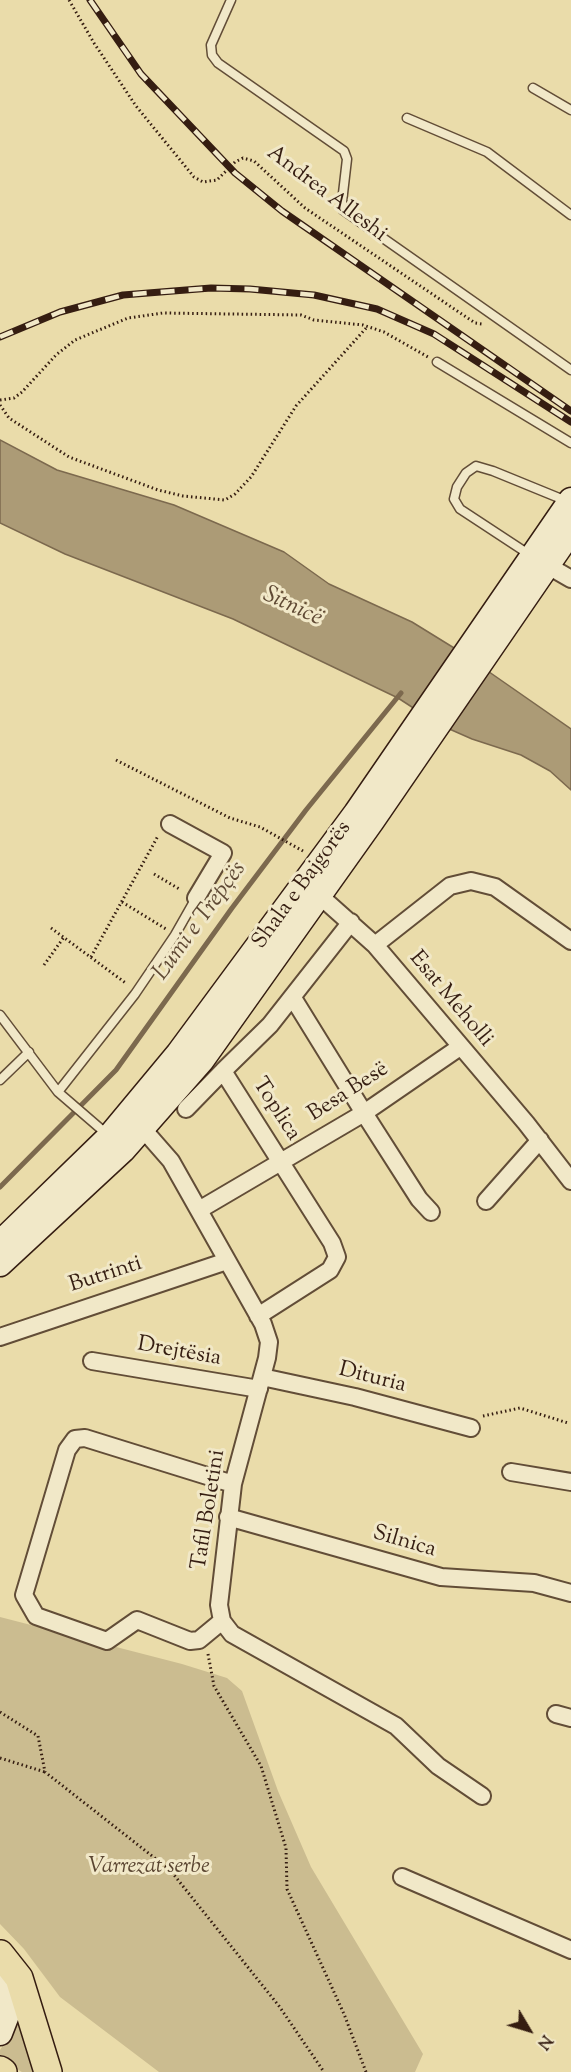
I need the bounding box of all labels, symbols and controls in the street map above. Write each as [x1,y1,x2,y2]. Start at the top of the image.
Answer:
street label: Andrea Alleshi [260,141,392,249]
water label: Sitnicë [258,582,326,634]
street label: Shala e Bajgorës [248,817,358,955]
water label: Lumi e Trepçës [148,857,254,987]
street label: Esat Meholli [402,947,498,1053]
street label: Besa Besë [304,1057,394,1129]
street label: Toplica [245,1074,305,1146]
street label: Butrinti [66,1252,146,1300]
street label: Drejtësia [135,1333,223,1373]
street label: Dituria [336,1358,408,1400]
street label: Tafil Boletini [187,1448,233,1572]
street label: Silnica [369,1521,439,1565]
park label: Varrezat serbe [88,1855,210,1881]
north arrow [499,2000,559,2060]
text: N [531,2029,557,2054]

